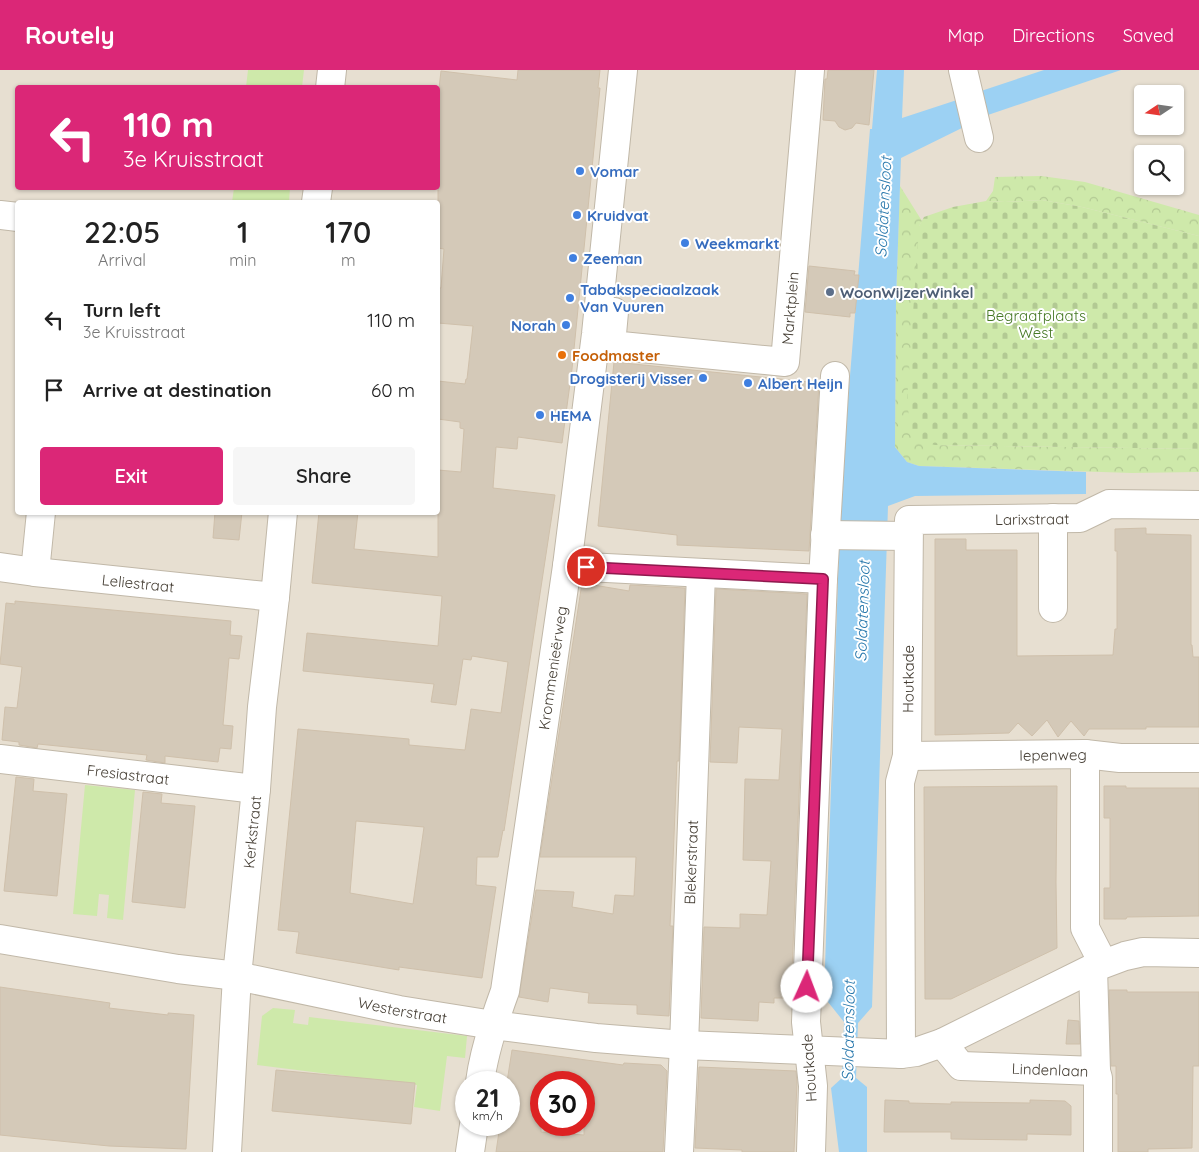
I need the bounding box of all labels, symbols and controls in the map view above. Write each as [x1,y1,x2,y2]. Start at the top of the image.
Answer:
text: Routely [25,20,115,50]
text: Map [947,24,984,47]
text: Directions [1012,24,1095,47]
text: Saved [1123,24,1174,47]
north arrow [1134,85,1184,135]
map controls [1134,85,1184,195]
text: 110 m [123,102,214,146]
icon: left [40,105,105,170]
text: 3e Kruisstraat [123,145,264,173]
button: search [1134,145,1184,195]
water label: Soldatensloot [870,154,896,258]
place label: Vomar [590,162,639,181]
marker: Vomar [574,165,586,177]
place label: Kruidvat [587,206,649,225]
marker: Kruidvat [571,209,583,221]
text: 22:05 [84,213,160,251]
text: 1 [237,213,249,251]
text: 170 [325,213,371,251]
place label: Weekmarkt [695,234,780,253]
marker: Weekmarkt [679,237,691,249]
place label: Zeeman [583,249,643,268]
text: Arrival [98,250,146,270]
text: min [229,250,256,270]
text: m [341,250,356,270]
marker: Zeeman [567,252,579,264]
street label: Marktplein [777,271,802,345]
place label: Tabakspeciaalzaak Van Vuuren [580,280,719,316]
place label: WoonWijzerWinkel [840,283,974,302]
marker: WoonWijzerWinkel [824,286,836,298]
marker: Tabakspeciaalzaak Van Vuuren [564,292,576,304]
text: Turn left [83,298,161,322]
icon: left [40,306,68,334]
park label: Begraafplaats West [986,306,1086,342]
text: 110 m [367,308,415,332]
place label: Norah [511,316,556,335]
marker: Norah [560,319,572,331]
text: 3e Kruisstraat [83,322,186,342]
place label: Foodmaster [572,346,661,365]
marker: Foodmaster [556,349,568,361]
place label: Drogisterij Visser [570,369,693,388]
marker: Drogisterij Visser [697,372,709,384]
place label: Albert Heijn [758,374,843,393]
icon: arrive [40,376,68,404]
marker: Albert Heijn [742,377,754,389]
text: Arrive at destination [83,378,272,402]
text: 60 m [371,378,415,402]
place label: HEMA [550,406,592,425]
marker: HEMA [534,409,546,421]
button: Exit [40,447,223,505]
button: Share [233,447,415,505]
street label: Larixstraat [995,509,1069,528]
pin [565,546,607,588]
icon: arrive [572,553,600,581]
water label: Soldatensloot [850,559,874,662]
street label: Leliestraat [101,570,175,596]
street label: Krommenieërweg [534,605,571,731]
street label: Houtkade [898,645,917,713]
street label: Iepenweg [1019,744,1087,764]
street label: Fresiastraat [86,760,170,788]
street label: Kerkstraat [238,795,265,869]
street label: Blekerstraat [680,820,702,905]
position arrow [780,960,832,1012]
water label: Soldatensloot [837,979,859,1082]
street label: Westerstraat [356,992,449,1027]
street label: Houtkade [797,1033,821,1103]
street label: Lindenlaan [1011,1058,1089,1080]
speed limit sign: 30 [530,1071,595,1136]
text: 21 [476,1082,499,1113]
text: km/h [472,1108,503,1123]

